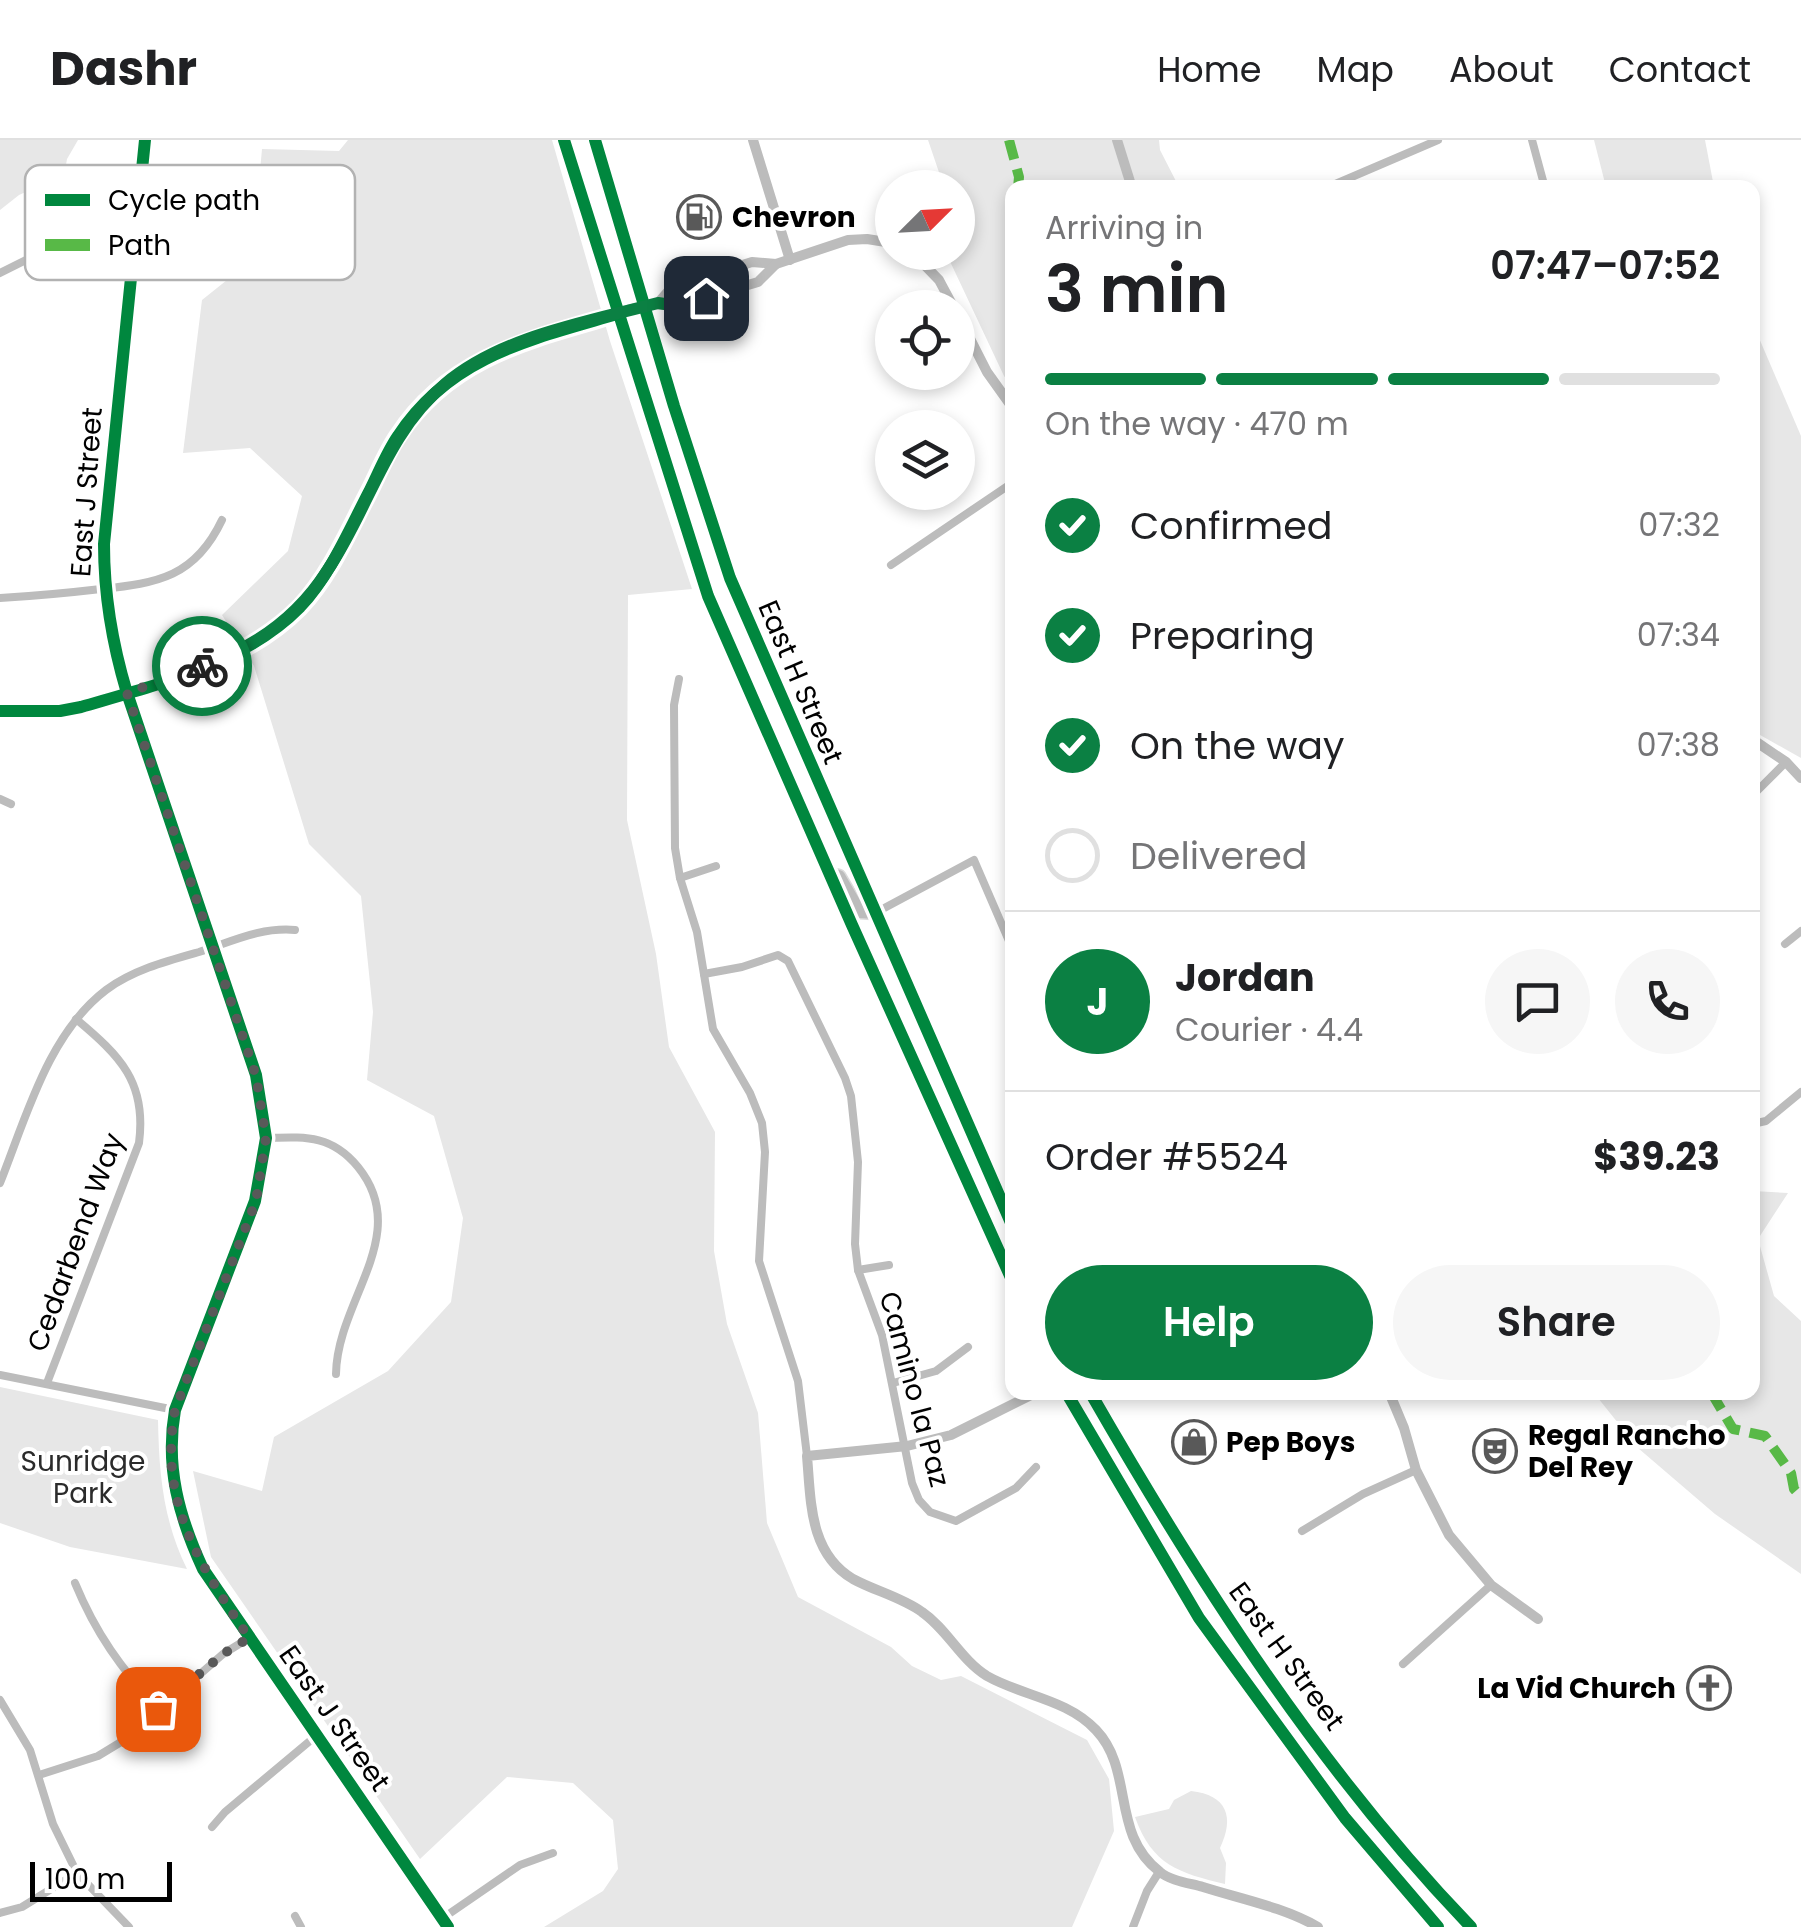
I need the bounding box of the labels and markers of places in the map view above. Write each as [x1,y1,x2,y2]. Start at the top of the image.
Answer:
fuel station icon: Chevron [676,194,722,240]
place label: Chevron [732,198,856,237]
pin [664,256,749,341]
place label: Regal Rancho Del Rey [1528,1416,1726,1487]
shop icon: Pep Boys [1171,1419,1217,1465]
place label: Pep Boys [1226,1423,1355,1462]
theatre icon: Regal Rancho Del Rey [1472,1428,1518,1474]
church icon: La Vid Church [1686,1665,1732,1711]
pin [116,1667,201,1752]
place label: La Vid Church [1477,1669,1676,1708]

